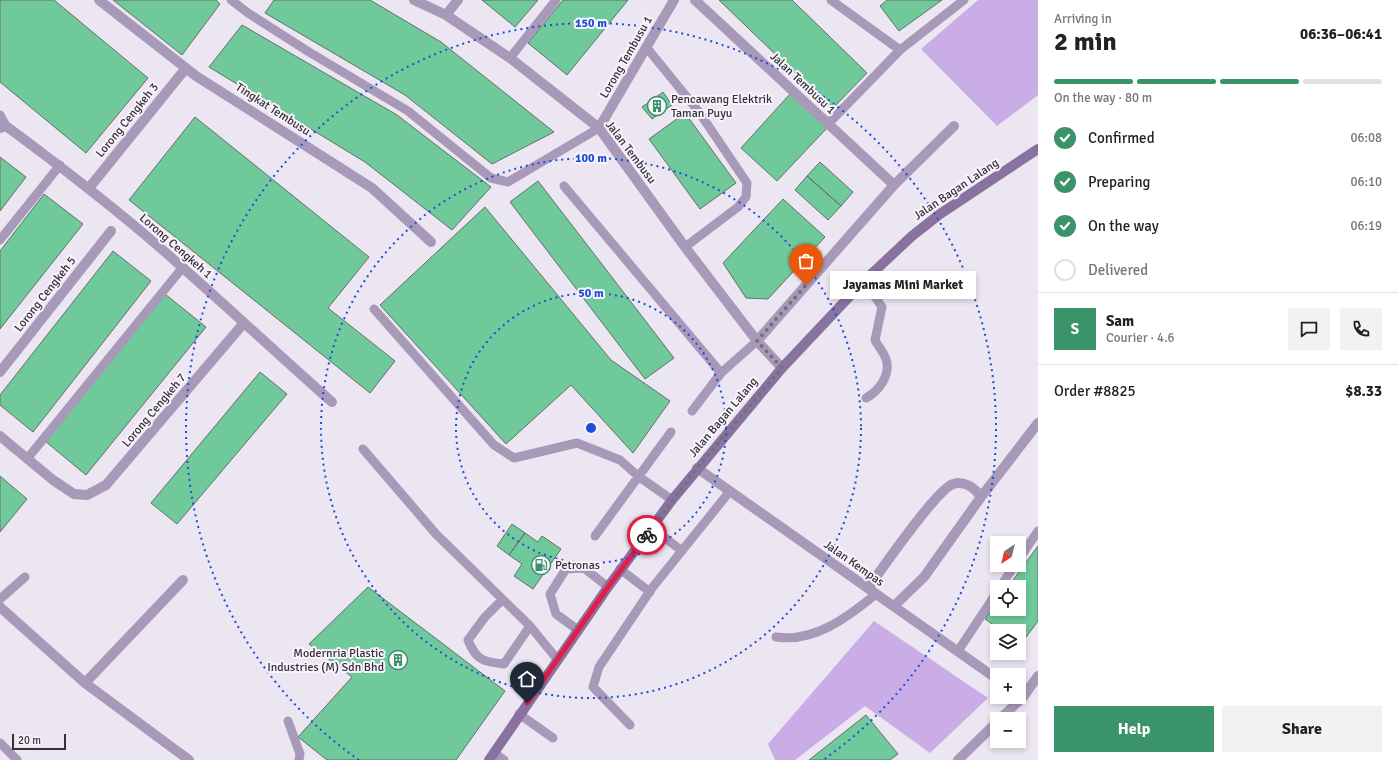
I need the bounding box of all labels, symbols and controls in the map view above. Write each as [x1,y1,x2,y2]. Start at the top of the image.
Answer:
text: Arriving in [1054,11,1112,27]
street label: Lorong Tembusu 1 [597,13,656,101]
text: 150 m [575,16,607,31]
text: 06:36–06:41 [1300,25,1382,43]
text: 2 min [1054,26,1117,58]
street label: Jalan Tembusu 1 [767,49,839,118]
street label: Lorong Cengkeh 3 [93,80,162,161]
street label: Tingkat Tembusu [233,80,313,139]
text: On the way · 80 m [1054,90,1152,106]
place label: Pencawang Elektrik Taman Puyu [671,92,772,121]
building icon: Pencawang Elektrik Taman Puyu [646,95,668,117]
street label: Jalan Tembusu [602,118,659,187]
icon: check [1054,127,1076,149]
text: Confirmed [1088,129,1155,147]
text: 06:08 [1350,130,1382,146]
text: 100 m [575,151,607,166]
street label: Jalan Bagan Lalang [911,155,1002,223]
icon: check [1054,171,1076,193]
text: Preparing [1088,173,1151,191]
text: 06:10 [1350,174,1382,190]
street label: Lorong Cengkeh 1 [136,211,215,282]
icon: check [1054,215,1076,237]
text: On the way [1088,217,1159,235]
text: 06:19 [1350,218,1382,234]
pin [789,244,823,285]
icon: bag [795,250,817,272]
street label: Lorong Cengkeh 5 [11,254,80,335]
text: Delivered [1088,261,1148,279]
callout: Jayamas Mini Market [830,271,976,299]
text: Jayamas Mini Market [843,277,963,293]
text: 50 m [578,286,604,301]
button: chat [1288,308,1330,350]
button: phone [1340,308,1382,350]
text: Sam [1106,312,1134,330]
text: S [1071,320,1079,338]
text: Courier · 4.6 [1106,330,1175,346]
street label: Lorong Cengkeh 7 [119,370,190,450]
street label: Jalan Bagan Lalang [686,374,761,460]
text: Order #8825 [1054,382,1136,400]
text: $8.33 [1345,382,1382,400]
centre of rings [584,421,598,435]
courier [627,515,667,555]
icon: bike [636,524,658,546]
north arrow [990,536,1026,572]
map controls [990,536,1026,748]
street label: Jalan Kempas [821,537,887,590]
fuel station icon: Petronas [530,554,552,576]
place label: Petronas [555,558,600,573]
button: locate [990,580,1026,616]
button: layers [990,624,1026,660]
place label: Modernria Plastic Industries (M) Sdn Bhd [267,646,384,675]
building icon: Modernria Plastic Industries (M) Sdn Bhd [387,649,409,671]
pin [510,662,544,703]
icon: home [516,668,538,690]
button: + [990,668,1026,704]
button: Help [1054,706,1214,752]
button: Share [1222,706,1382,752]
button: − [990,712,1026,748]
scale bar [12,732,66,751]
text: 20 m [18,734,41,747]

